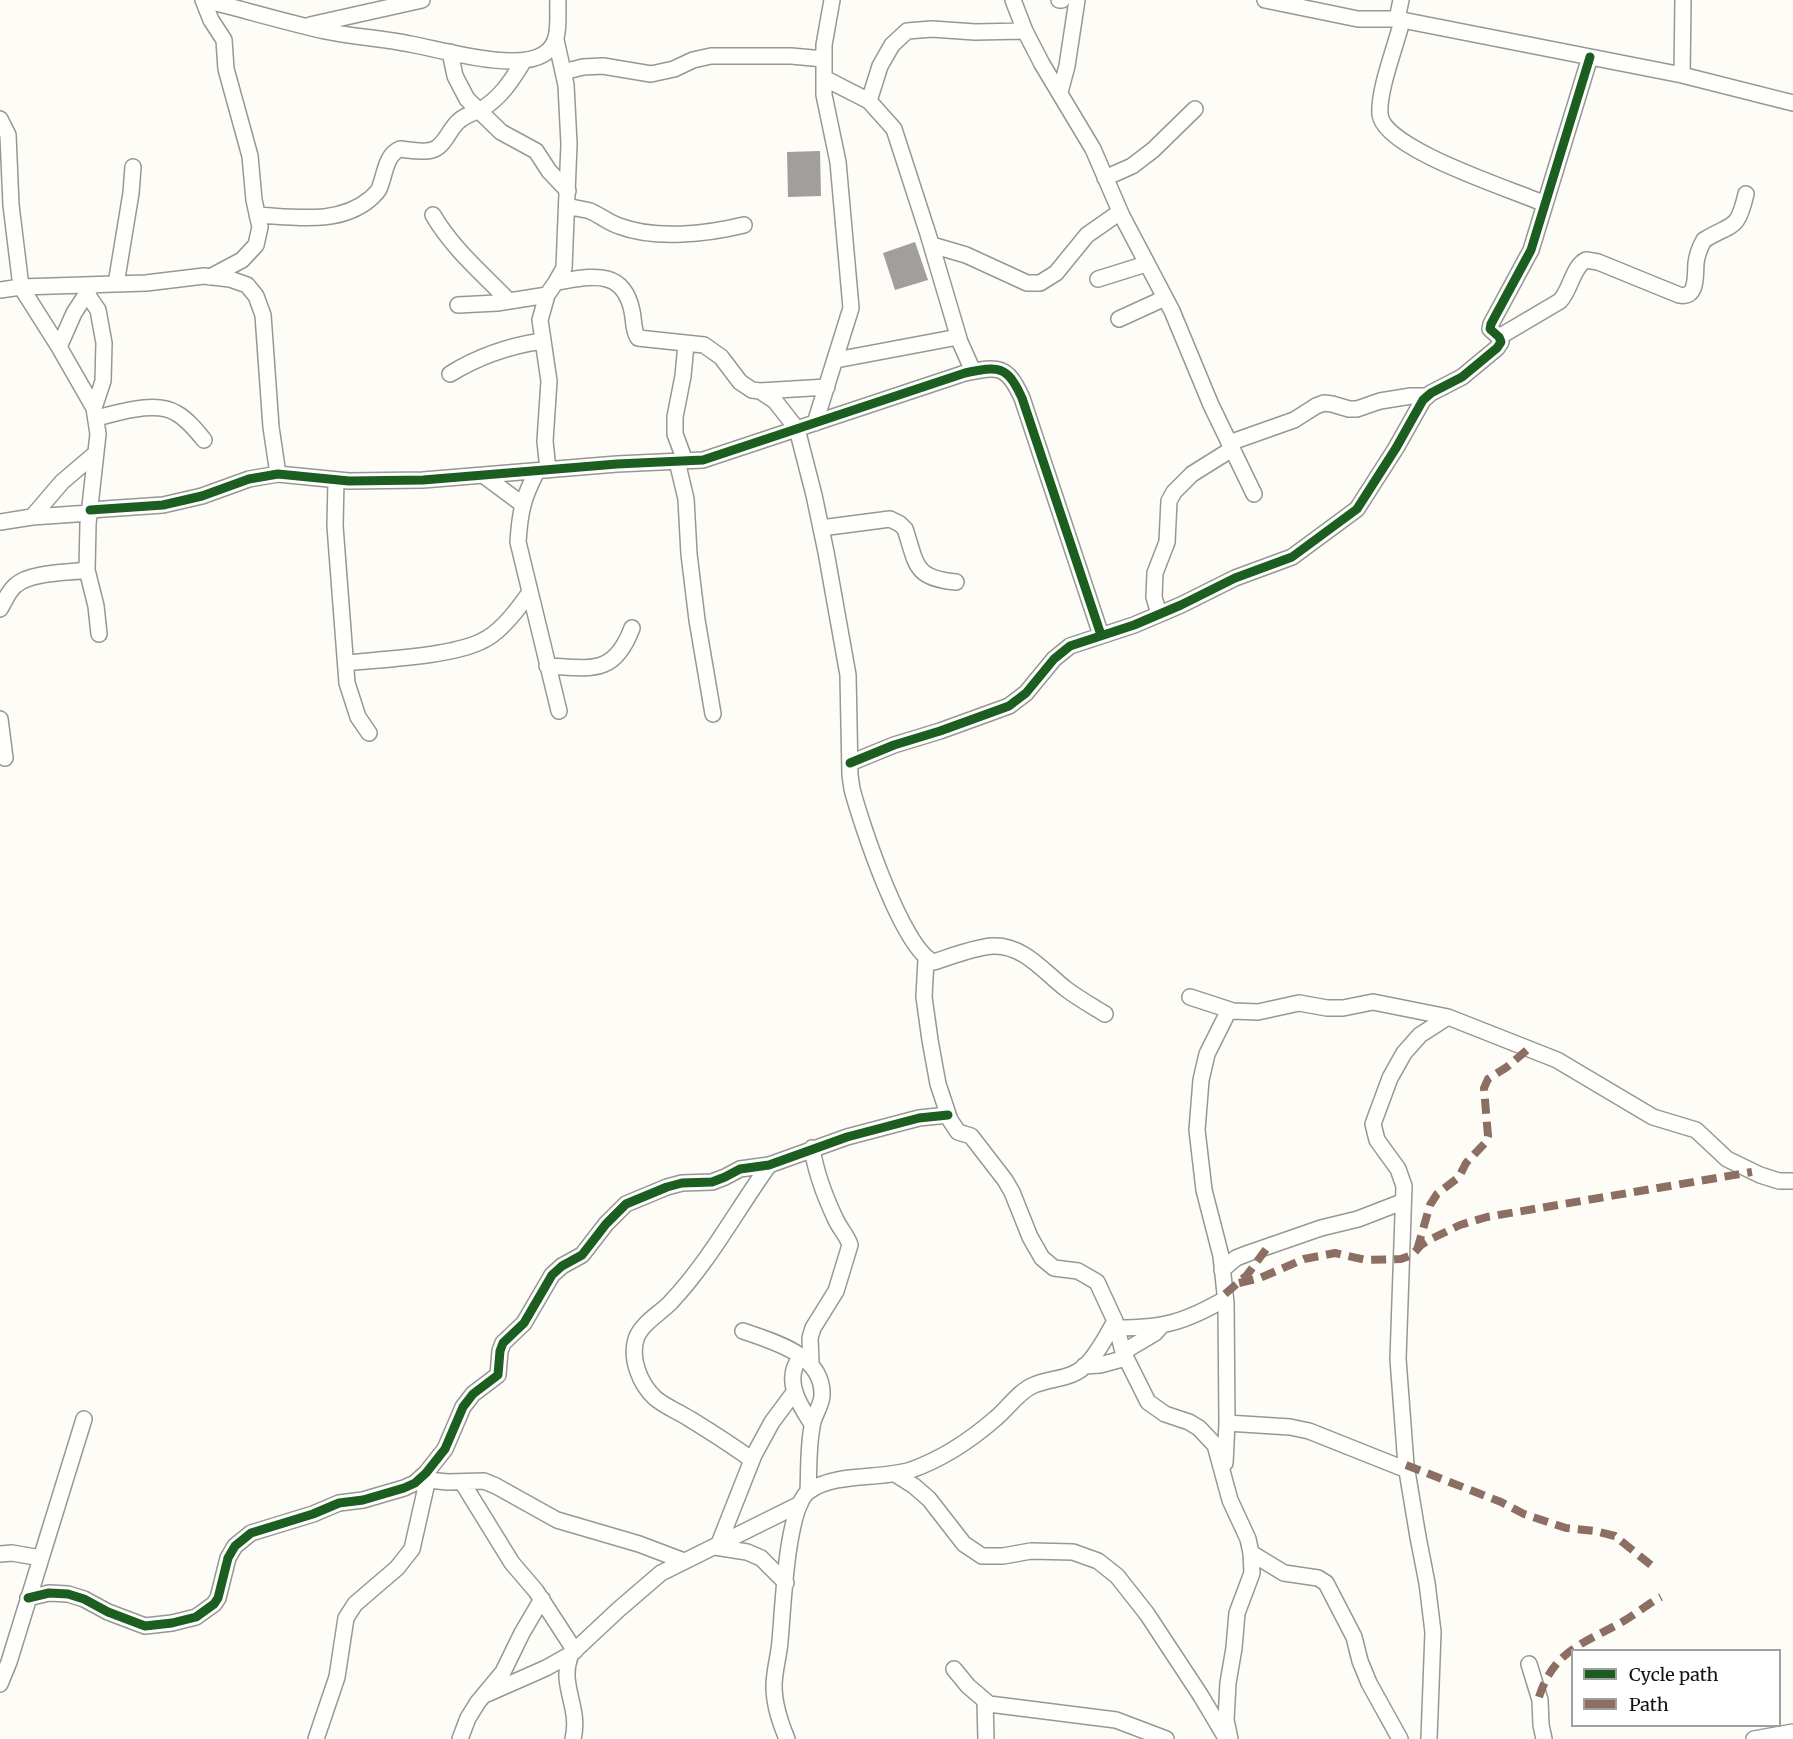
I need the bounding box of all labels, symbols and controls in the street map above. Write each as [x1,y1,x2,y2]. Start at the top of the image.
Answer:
legend [1571,1649,1781,1727]
text: Cycle path [1629,1663,1718,1686]
text: Path [1629,1693,1669,1716]

